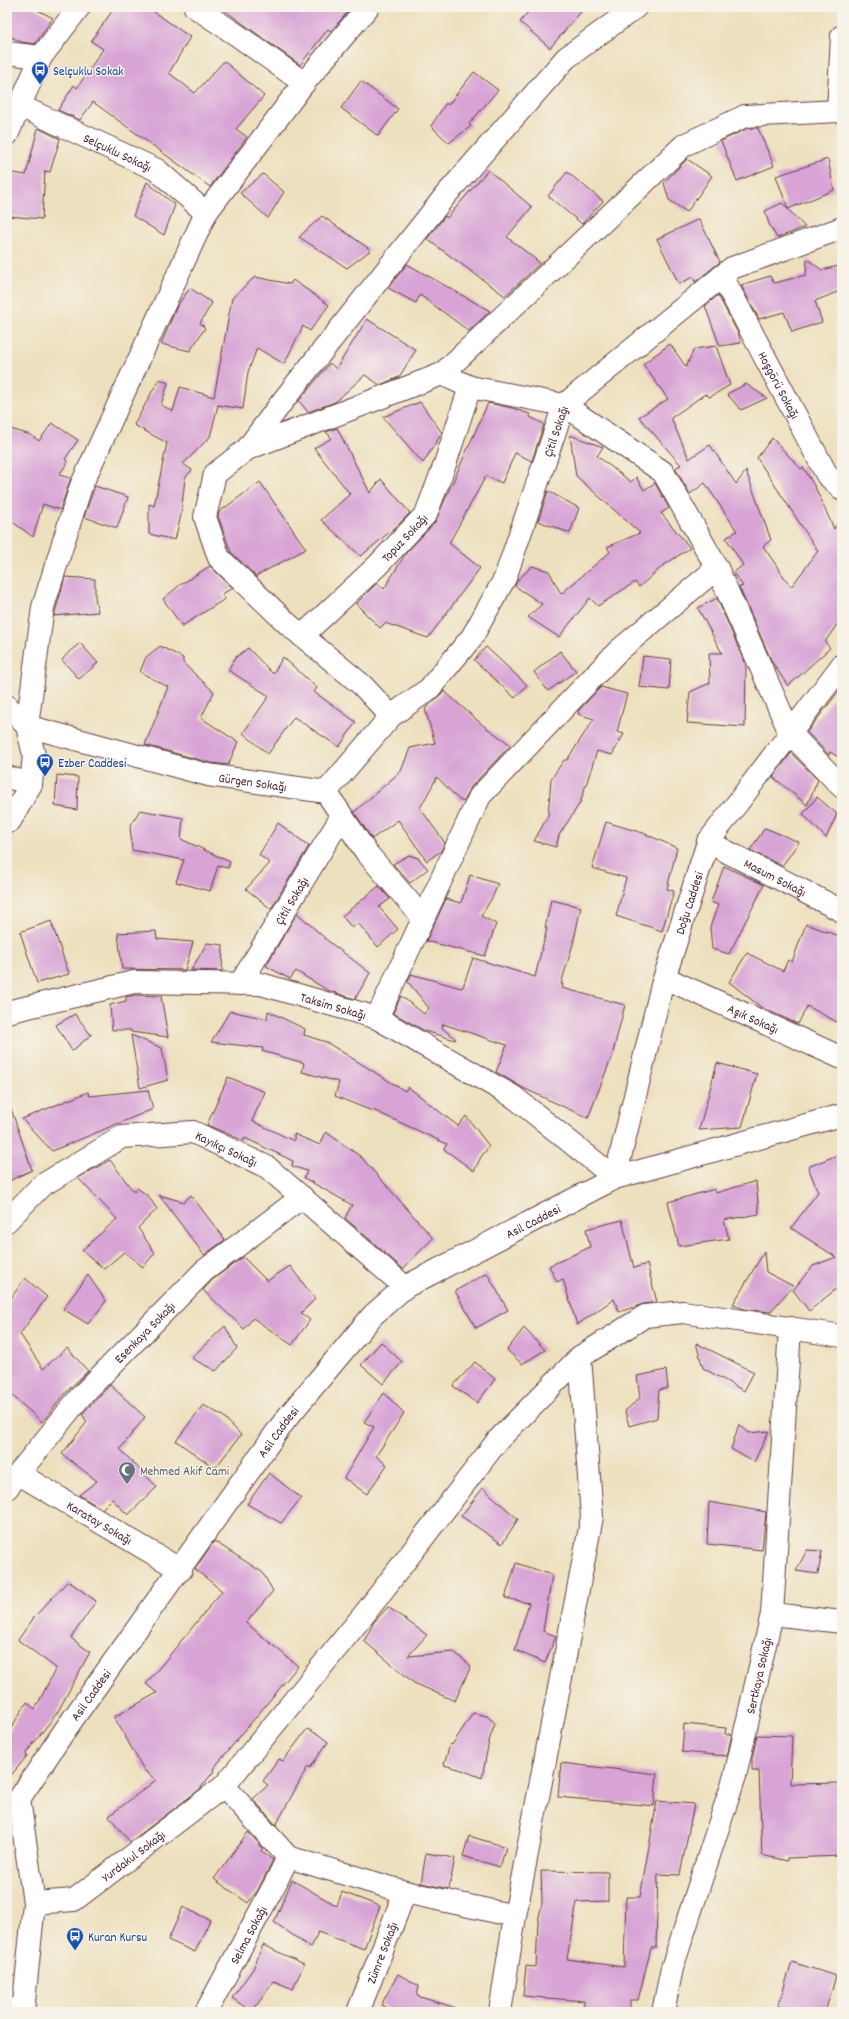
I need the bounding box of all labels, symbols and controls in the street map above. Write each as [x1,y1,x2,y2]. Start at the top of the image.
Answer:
bus stop icon: Selçuklu Sokak [30,60,50,85]
place label: Selçuklu Sokak [53,63,124,82]
street label: Selçuklu Sokağı [79,130,154,178]
street label: Hoşgörü Sokağı [751,349,803,423]
street label: Çitil Sokağı [540,404,575,460]
street label: Topuz Sokağı [378,511,433,568]
bus stop icon: Ezber Caddesi [35,752,55,777]
place label: Ezber Caddesi [58,755,127,774]
street label: Gürgen Sokağı [217,770,288,798]
street label: Masum Sokağı [740,855,809,903]
street label: Doğu Caddesi [672,869,710,937]
street label: Çitil Sokağı [271,874,315,929]
street label: Taksim Sokağı [298,989,368,1026]
street label: Aşık Sokağı [724,1000,781,1040]
street label: Kayıkçı Sokağı [191,1127,260,1173]
street label: Asil Caddesi [503,1201,565,1245]
street label: Esenkaya Sokağı [111,1298,181,1369]
street label: Asil Caddesi [254,1403,305,1462]
mosque icon: Mehmed Akif Cami [117,1460,137,1485]
place label: Mehmed Akif Cami [140,1463,230,1482]
street label: Karatay Sokağı [62,1497,135,1551]
street label: Sertkaya Sokağı [742,1636,778,1716]
street label: Asil Caddesi [67,1666,118,1726]
street label: Yurdakul Sokağı [99,1827,170,1888]
street label: Selma Sokağı [226,1903,273,1968]
street label: Zümre Sokağı [363,1920,404,1987]
bus stop icon: Kuran Kursu [65,1926,85,1951]
place label: Kuran Kursu [88,1929,147,1948]

